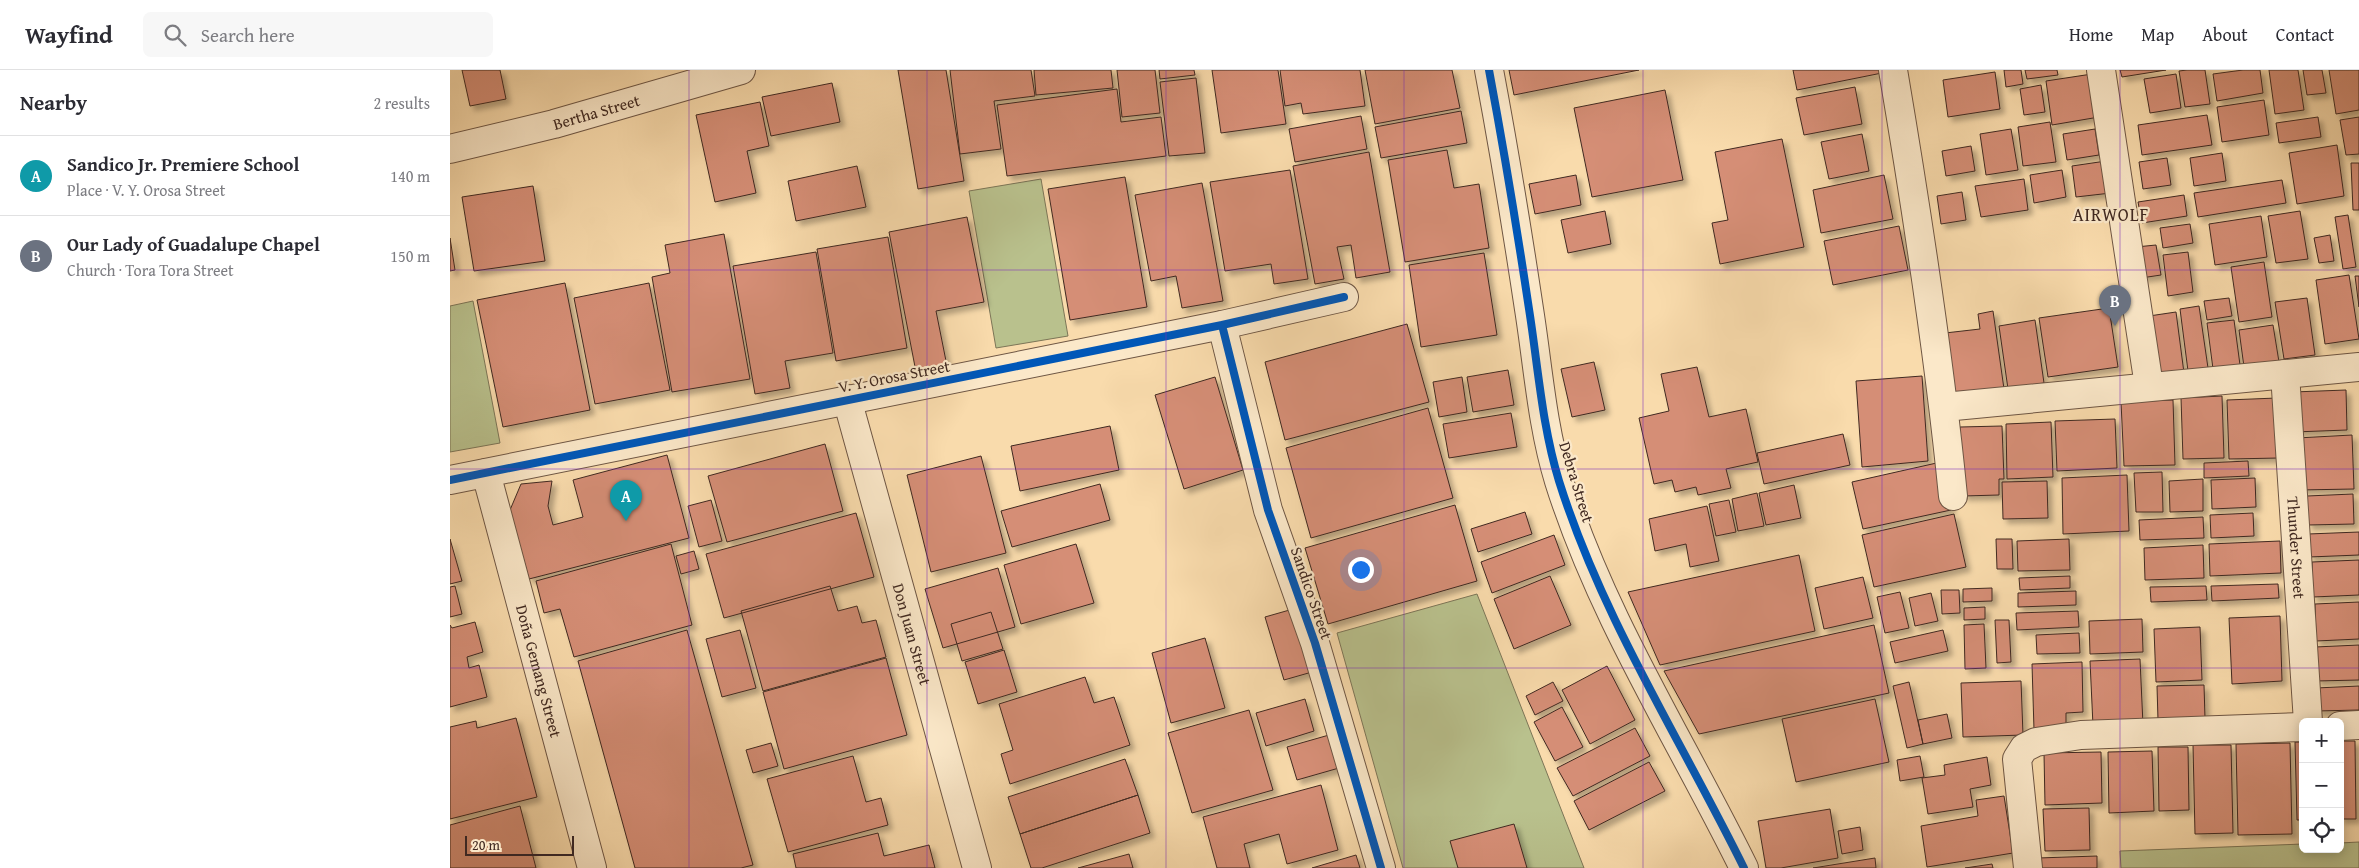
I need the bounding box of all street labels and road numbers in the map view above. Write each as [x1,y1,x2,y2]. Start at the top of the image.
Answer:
street label: Bertha Street [550,88,643,136]
street label: V. Y. Orosa Street [836,353,952,399]
street label: Debra Street [1553,439,1601,526]
street label: Thunder Street [2281,496,2312,600]
street label: Sandico Street [1285,543,1339,643]
street label: Don Juan Street [887,580,938,688]
street label: Doña Gemang Street [510,602,569,740]

